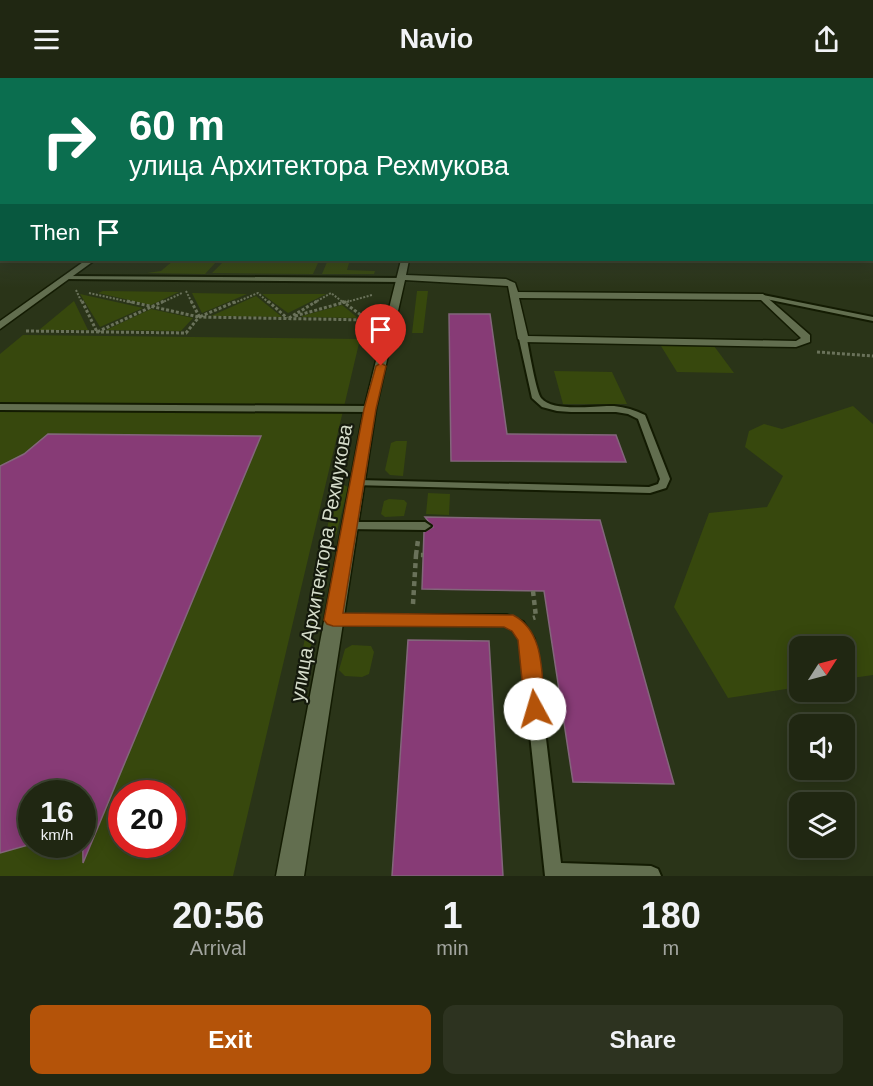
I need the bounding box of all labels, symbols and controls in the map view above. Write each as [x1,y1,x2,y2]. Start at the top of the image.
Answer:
icon: menu [30,23,63,56]
icon: share [810,23,843,56]
text: Navio [400,24,473,54]
icon: right [30,102,108,180]
text: 60 m [129,102,225,149]
text: улица Архитектора Рехмукова [129,151,509,181]
icon: arrive [92,216,125,249]
text: Then [30,220,80,245]
pin [355,304,406,366]
icon: arrive [364,313,397,346]
street label: улица Архитектора Рехмукова [286,422,356,704]
north arrow [789,636,855,702]
map controls [789,636,855,858]
position arrow [503,677,567,741]
button: sound [789,714,855,780]
speed limit sign: 20 [108,780,186,858]
button: layers [789,792,855,858]
text: 16 [40,795,74,828]
text: km/h [41,826,73,843]
text: 20:56 [172,895,264,936]
text: 1 [442,895,462,936]
text: 180 [641,895,701,936]
text: Arrival [190,937,247,959]
text: min [436,937,469,959]
text: m [662,937,679,959]
button: Exit [30,1005,431,1074]
button: Share [443,1005,843,1074]

